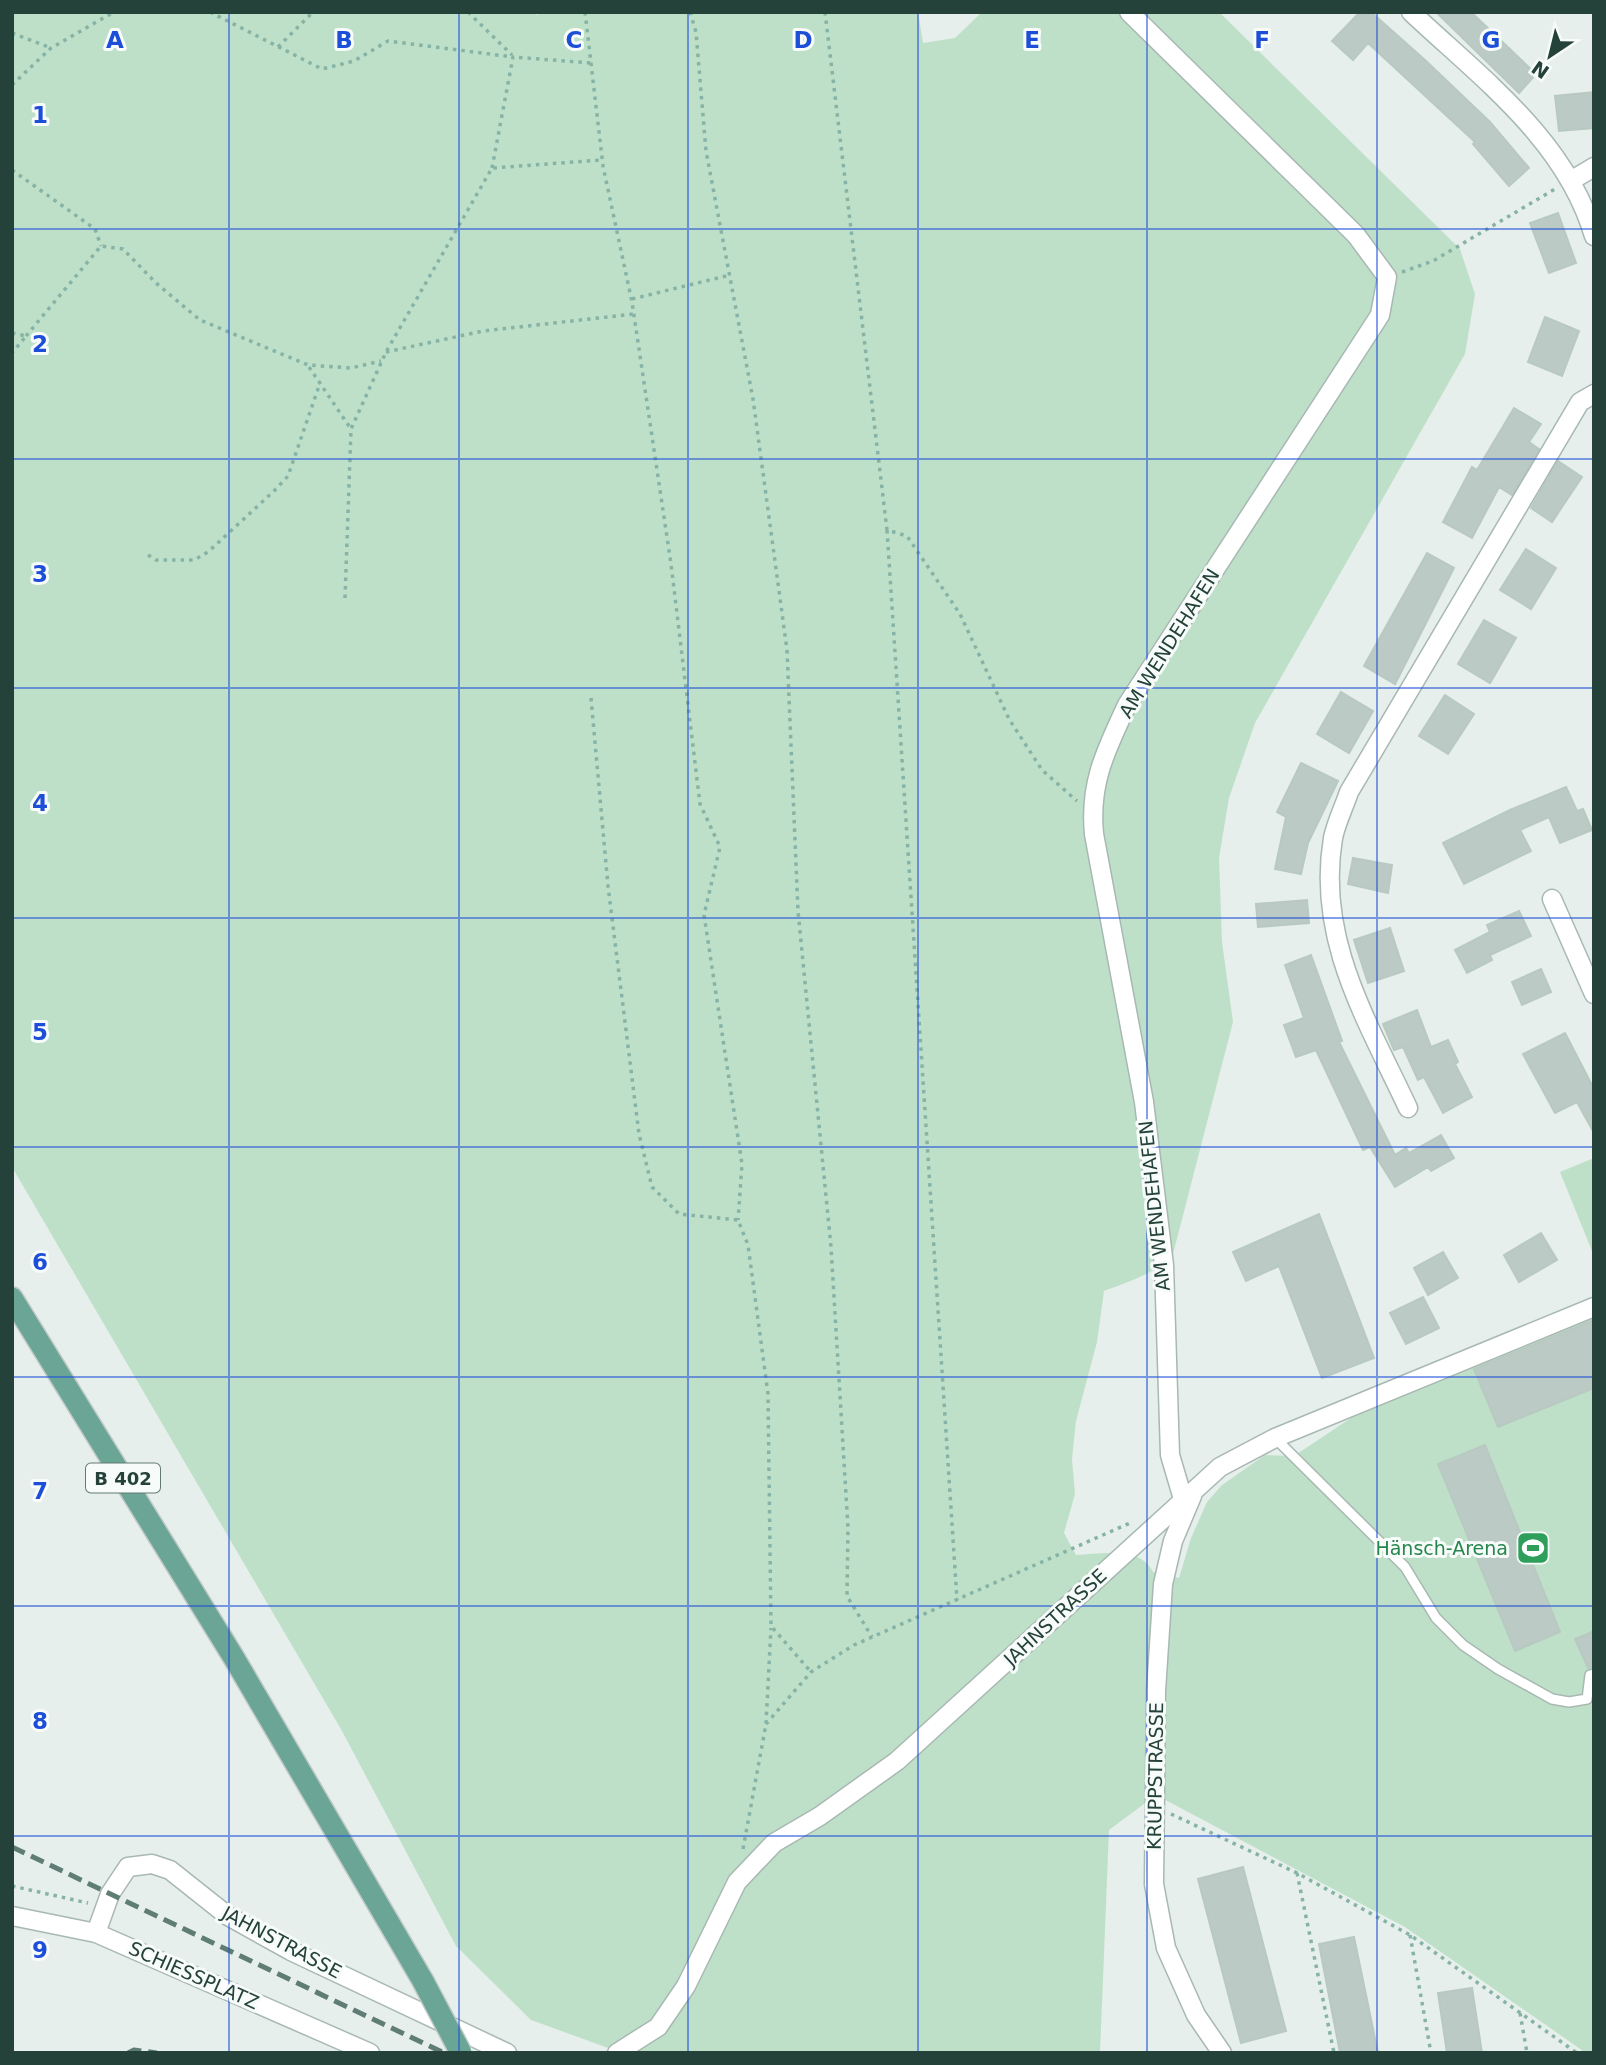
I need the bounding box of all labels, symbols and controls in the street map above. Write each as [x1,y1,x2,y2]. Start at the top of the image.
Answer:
north arrow [1515,21,1585,91]
text: A [106,27,124,53]
text: B [335,27,353,53]
text: C [566,27,582,53]
text: D [793,27,813,53]
text: E [1024,27,1040,53]
text: F [1254,27,1270,53]
text: G [1482,27,1500,53]
text: N [1527,56,1553,83]
text: 1 [32,102,48,128]
text: 2 [32,331,48,357]
text: 3 [32,561,48,587]
street label: AM WENDEHAFEN [1114,564,1224,722]
text: 4 [32,790,48,816]
text: 5 [32,1019,48,1045]
street label: AM WENDEHAFEN [1134,1120,1174,1292]
text: 6 [32,1249,48,1275]
road number: B 402 [86,1464,160,1492]
text: 7 [32,1478,48,1504]
sports icon: Hänsch-Arena [1514,1529,1552,1567]
place label: Hänsch-Arena [1375,1537,1508,1559]
street label: JAHNSTRASSE [998,1564,1111,1671]
street label: KRUPPSTRASSE [1143,1702,1167,1850]
text: 8 [32,1708,48,1734]
street label: JAHNSTRASSE [218,1901,345,1983]
street label: SCHIESSPLATZ [126,1936,262,2014]
text: 9 [32,1937,48,1963]

